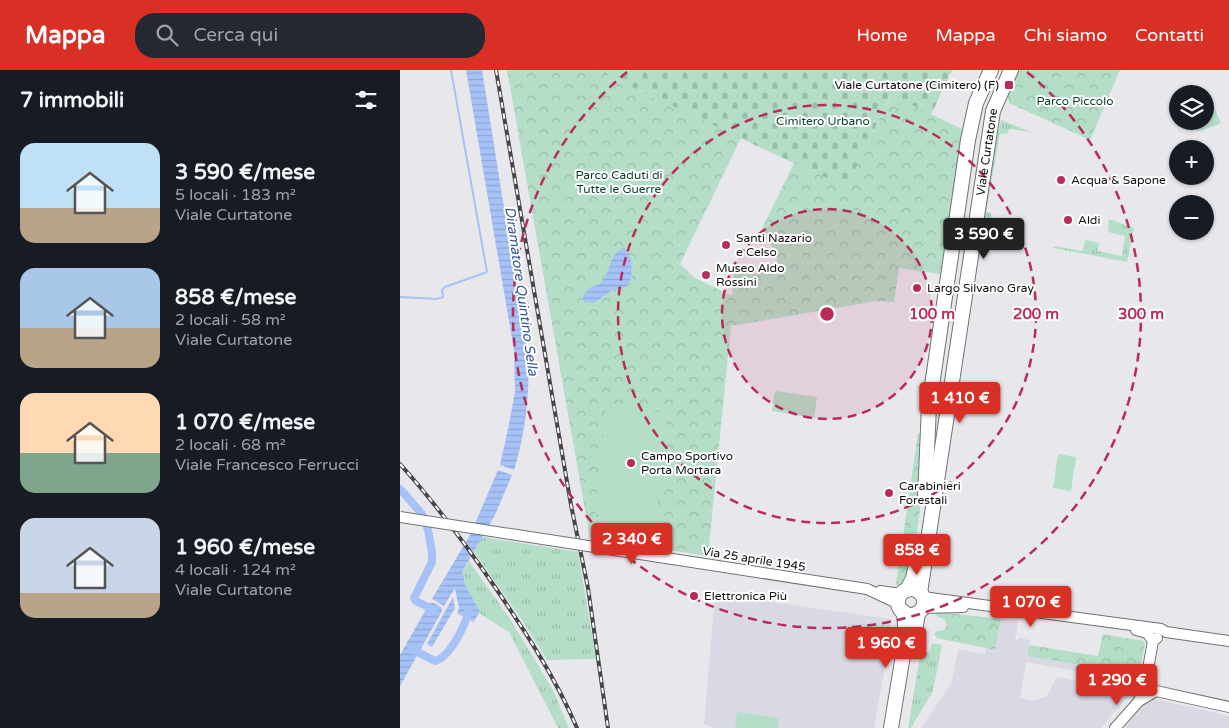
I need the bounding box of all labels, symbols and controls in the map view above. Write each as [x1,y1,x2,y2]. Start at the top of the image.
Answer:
search box [135,13,485,58]
text: Mappa [25,21,105,50]
icon: search [153,21,181,49]
text: Cerca qui [193,24,278,46]
text: Home [856,24,907,46]
text: Mappa [935,24,996,46]
text: Chi siamo [1024,24,1107,46]
text: Contatti [1135,24,1204,46]
place label: Viale Curtatone (Cimitero) (F) [834,78,999,92]
marker: Viale Curtatone (Cimitero) (F) [1003,79,1015,91]
map controls [1169,85,1214,240]
button: layers [1169,85,1214,130]
icon: filters [352,86,380,114]
text: 7 immobili [20,88,124,113]
park label: Parco Piccolo [1037,94,1113,108]
street label: Viale Curtatone [973,107,1000,197]
park label: Cimitero Urbano [776,114,870,128]
button: + [1169,140,1214,185]
text: 3 590 €/mese [175,160,315,185]
icon: home [60,163,120,223]
park label: Parco Caduti di Tutte le Guerre [576,168,662,196]
place label: Acqua & Sapone [1071,173,1166,187]
marker: Acqua & Sapone [1055,174,1067,186]
text: 5 locali · 183 m² [175,185,296,205]
button: − [1169,195,1214,240]
text: Viale Curtatone [175,205,292,225]
water label: Diramatore Quintino Sella [501,205,542,378]
place label: Aldi [1078,213,1100,227]
marker: Aldi [1062,214,1074,226]
pin: 3 590 € [938,218,1030,260]
text: 3 590 € [954,224,1014,244]
place label: Santi Nazario e Celso [736,231,812,259]
marker: Santi Nazario e Celso [720,239,732,251]
place label: Museo Aldo Rossini [716,261,784,289]
marker: Museo Aldo Rossini [700,269,712,281]
place label: Largo Silvano Gray [927,281,1034,295]
marker: Largo Silvano Gray [911,282,923,294]
text: 858 €/mese [175,285,296,310]
icon: home [60,288,120,348]
centre of rings [818,305,836,323]
text: 100 m [909,305,955,323]
text: 200 m [1013,305,1059,323]
text: 300 m [1118,305,1164,323]
text: 2 locali · 58 m² [175,310,286,330]
text: Viale Curtatone [175,330,292,350]
pin: 1 410 € [914,382,1006,424]
text: 1 410 € [930,388,990,408]
text: 1 070 €/mese [175,410,315,435]
icon: home [60,413,120,473]
text: 2 locali · 68 m² [175,435,286,455]
place label: Campo Sportivo Porta Mortara [641,449,733,477]
text: Viale Francesco Ferrucci [175,455,359,475]
marker: Campo Sportivo Porta Mortara [625,457,637,469]
place label: Carabinieri Forestali [899,479,961,507]
marker: Carabinieri Forestali [883,487,895,499]
pin: 2 340 € [586,522,678,565]
text: 2 340 € [602,529,662,549]
pin: 858 € [882,534,952,576]
text: 1 960 €/mese [175,535,315,560]
icon: home [60,538,120,598]
text: 858 € [894,540,940,560]
street label: Via 25 aprile 1945 [701,544,807,574]
text: 4 locali · 124 m² [175,560,296,580]
text: Viale Curtatone [175,580,292,600]
pin: 1 070 € [985,586,1077,628]
place label: Elettronica Più [704,589,787,603]
marker: Elettronica Più [688,590,700,602]
text: 1 070 € [1001,592,1061,612]
pin: 1 960 € [840,626,932,669]
text: 1 960 € [856,633,916,653]
pin: 1 290 € [1071,664,1163,706]
text: 1 290 € [1087,670,1147,690]

